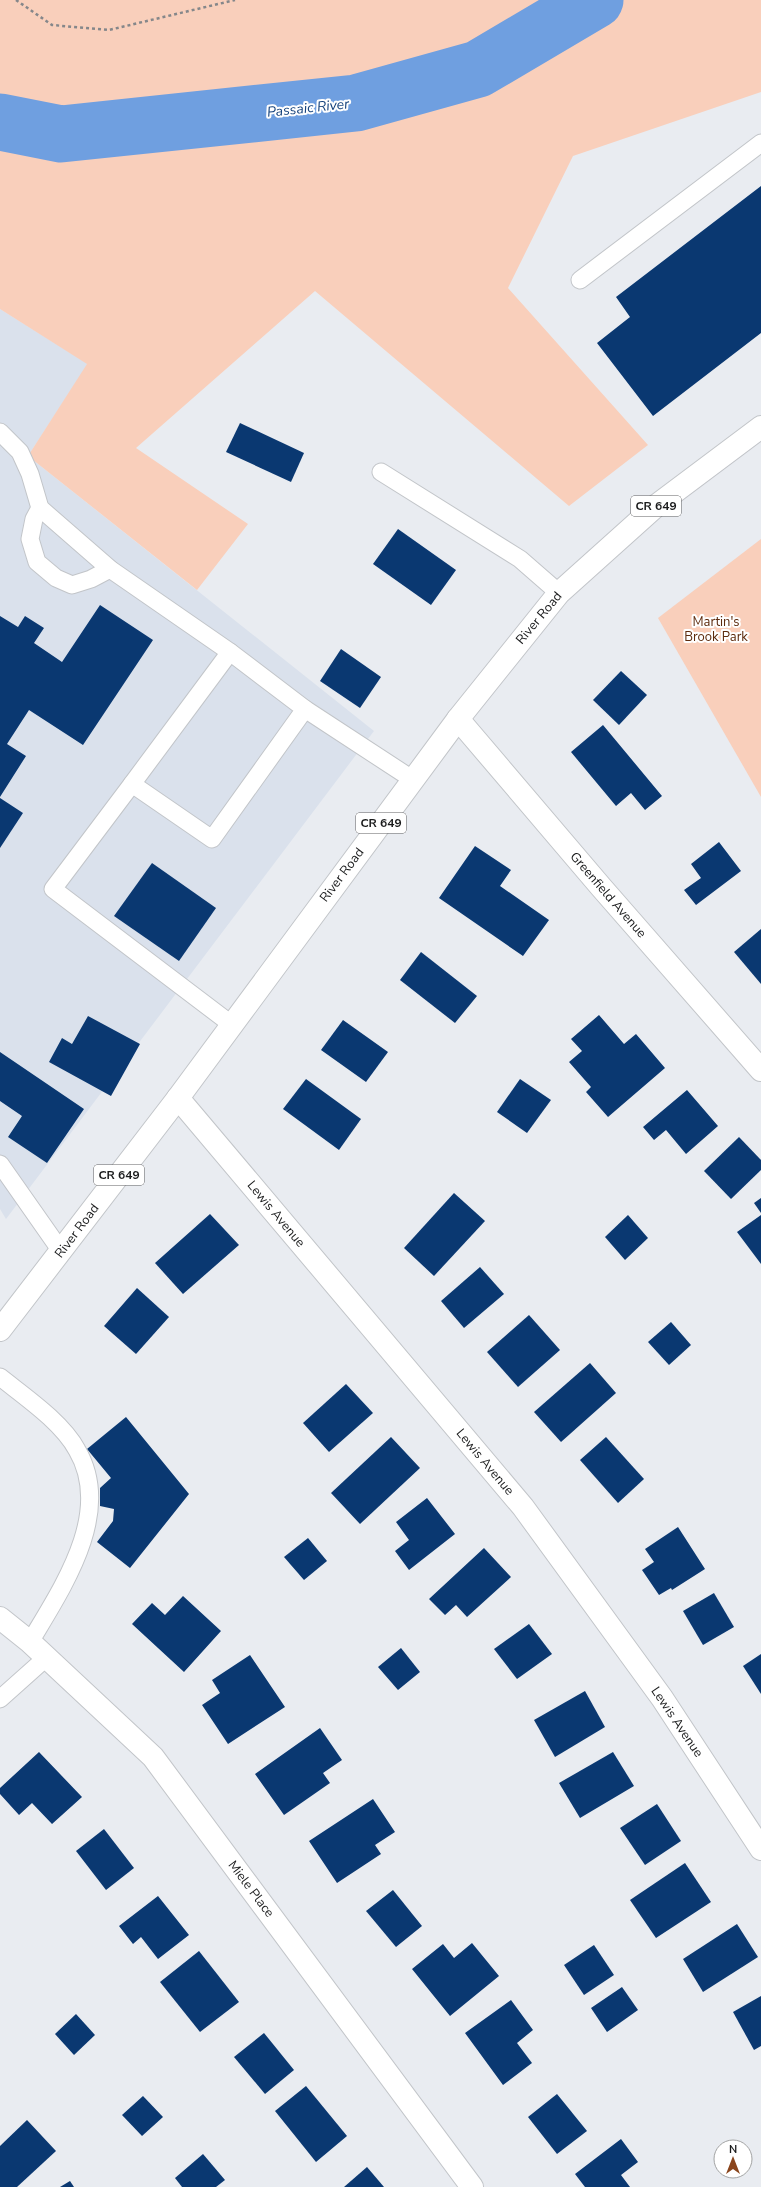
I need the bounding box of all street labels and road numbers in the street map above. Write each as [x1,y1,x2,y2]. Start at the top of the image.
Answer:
road number: CR 649 [631,496,681,516]
street label: River Road [512,588,566,648]
road number: CR 649 [356,813,406,833]
street label: River Road [316,844,368,906]
street label: Greenfield Avenue [566,848,650,942]
road number: CR 649 [94,1165,144,1185]
street label: Lewis Avenue [243,1177,309,1251]
street label: River Road [51,1200,103,1262]
street label: Lewis Avenue [452,1425,518,1499]
street label: Lewis Avenue [647,1683,707,1761]
street label: Miele Place [224,1857,278,1921]

